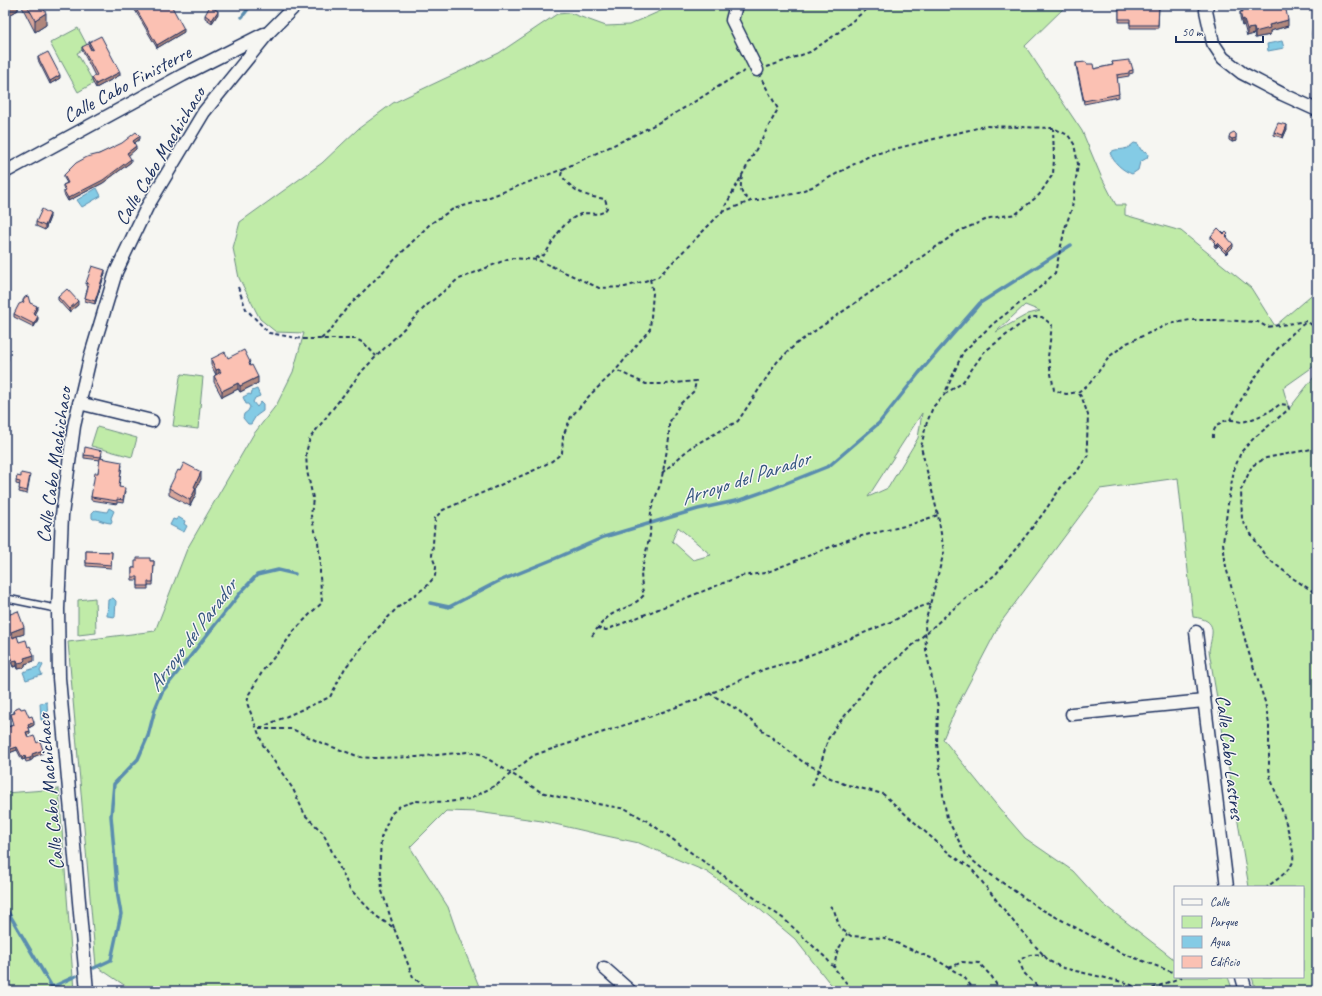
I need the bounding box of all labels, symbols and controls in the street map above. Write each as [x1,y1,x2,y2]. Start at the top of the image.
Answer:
scale bar [1176,18,1263,44]
text: 50 m [1182,24,1204,40]
street label: Calle Cabo Finisterre [59,39,197,128]
street label: Calle Cabo Machichaco [109,81,212,230]
street label: Calle Cabo Machichaco [31,384,78,544]
water label: Arroyo del Parador [677,444,816,511]
water label: Arroyo del Parador [141,571,245,696]
street label: Calle Cabo Lastres [1210,693,1250,823]
street label: Calle Cabo Machichaco [31,711,69,871]
legend [1174,886,1304,978]
text: Calle [1210,894,1230,910]
text: Parque [1210,914,1239,930]
text: Agua [1210,934,1231,950]
text: Edificio [1210,954,1240,970]

